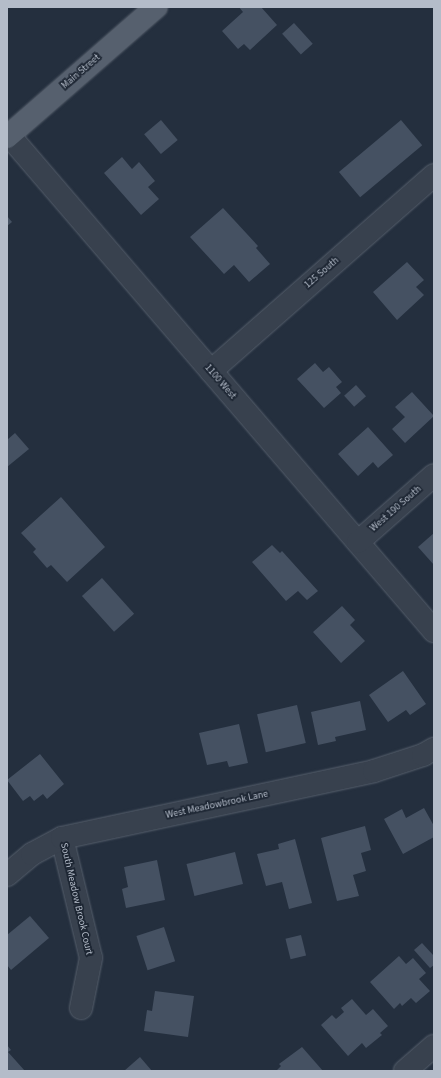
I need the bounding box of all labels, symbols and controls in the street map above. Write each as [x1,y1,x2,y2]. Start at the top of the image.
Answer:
street label: Main Street [59,52,103,92]
street label: 125 South [302,255,342,291]
street label: 1100 West [202,362,238,402]
street label: West 190 South [368,483,424,535]
street label: West Meadowbrook Lane [165,788,269,822]
street label: South Meadow Brook Court [57,842,95,956]

